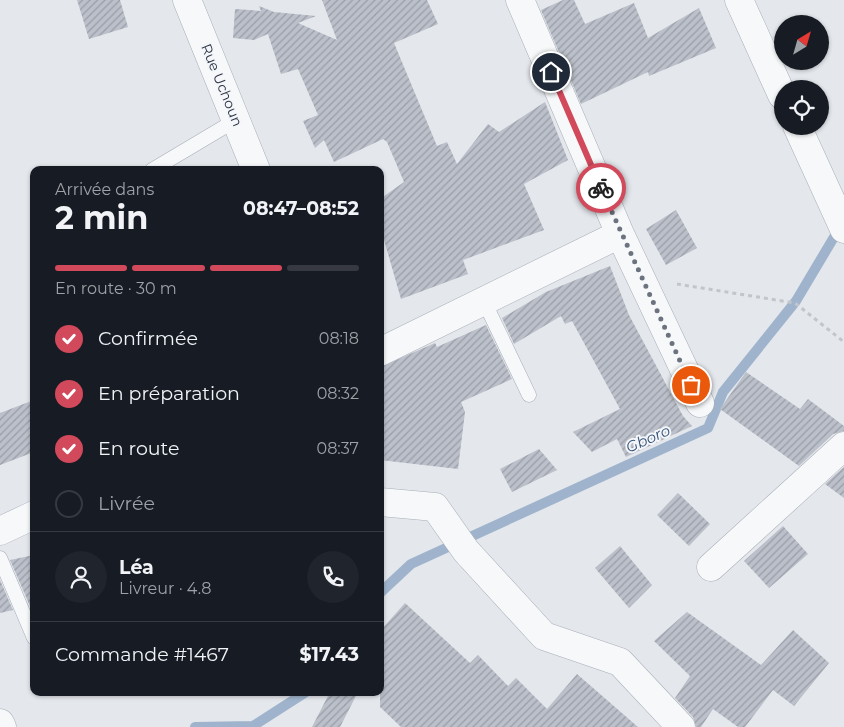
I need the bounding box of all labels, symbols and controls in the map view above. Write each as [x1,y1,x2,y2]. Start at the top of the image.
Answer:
north arrow [774,15,829,70]
map controls [774,15,829,135]
street label: Rue Uchoun [197,41,247,129]
pin [530,51,572,93]
icon: home [537,58,565,86]
button: locate [774,80,829,135]
courier [576,163,626,213]
icon: bike [587,174,615,202]
text: Arrivée dans [55,180,154,199]
text: 08:47–08:52 [243,197,359,220]
text: 2 min [55,198,148,237]
text: En route · 30 m [55,279,177,298]
icon: check [55,325,83,353]
text: Confirmée [98,327,198,350]
text: 08:18 [319,329,359,348]
pin [670,364,712,406]
icon: bag [677,371,705,399]
icon: check [55,380,83,408]
text: En préparation [98,382,240,405]
text: 08:32 [317,384,359,403]
water label: Gboro [623,420,673,457]
icon: check [55,435,83,463]
text: En route [98,437,179,460]
text: 08:37 [317,439,359,458]
text: Livrée [98,492,155,515]
button: person [55,551,107,603]
button: phone [307,551,359,603]
text: Léa [119,556,154,579]
text: Livreur · 4.8 [119,579,212,598]
text: Commande #1467 [55,643,229,666]
text: $17.43 [300,643,359,666]

